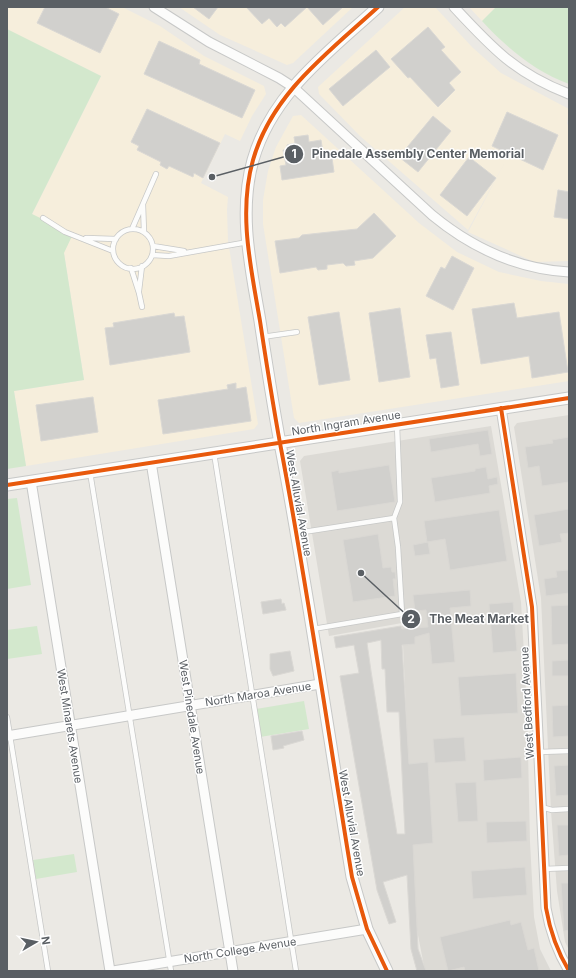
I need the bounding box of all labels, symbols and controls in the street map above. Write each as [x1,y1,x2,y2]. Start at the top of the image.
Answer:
callout: Pinedale Assembly Center Memorial [284,142,533,166]
text: 1 [291,146,297,161]
text: Pinedale Assembly Center Memorial [312,146,524,161]
street label: North Ingram Avenue [290,407,402,439]
street label: West Alluvial Avenue [283,449,315,557]
callout: The Meat Market [401,607,536,631]
text: 2 [407,611,415,626]
text: The Meat Market [429,611,529,626]
street label: West Bedford Avenue [517,647,537,759]
street label: West Pinedale Avenue [176,659,208,775]
street label: West Minarets Avenue [54,668,86,784]
street label: North Maroa Avenue [204,679,312,709]
street label: West Alluvial Avenue [336,769,368,877]
north arrow [16,922,56,962]
street label: North College Avenue [183,934,297,966]
text: N [38,935,53,946]

